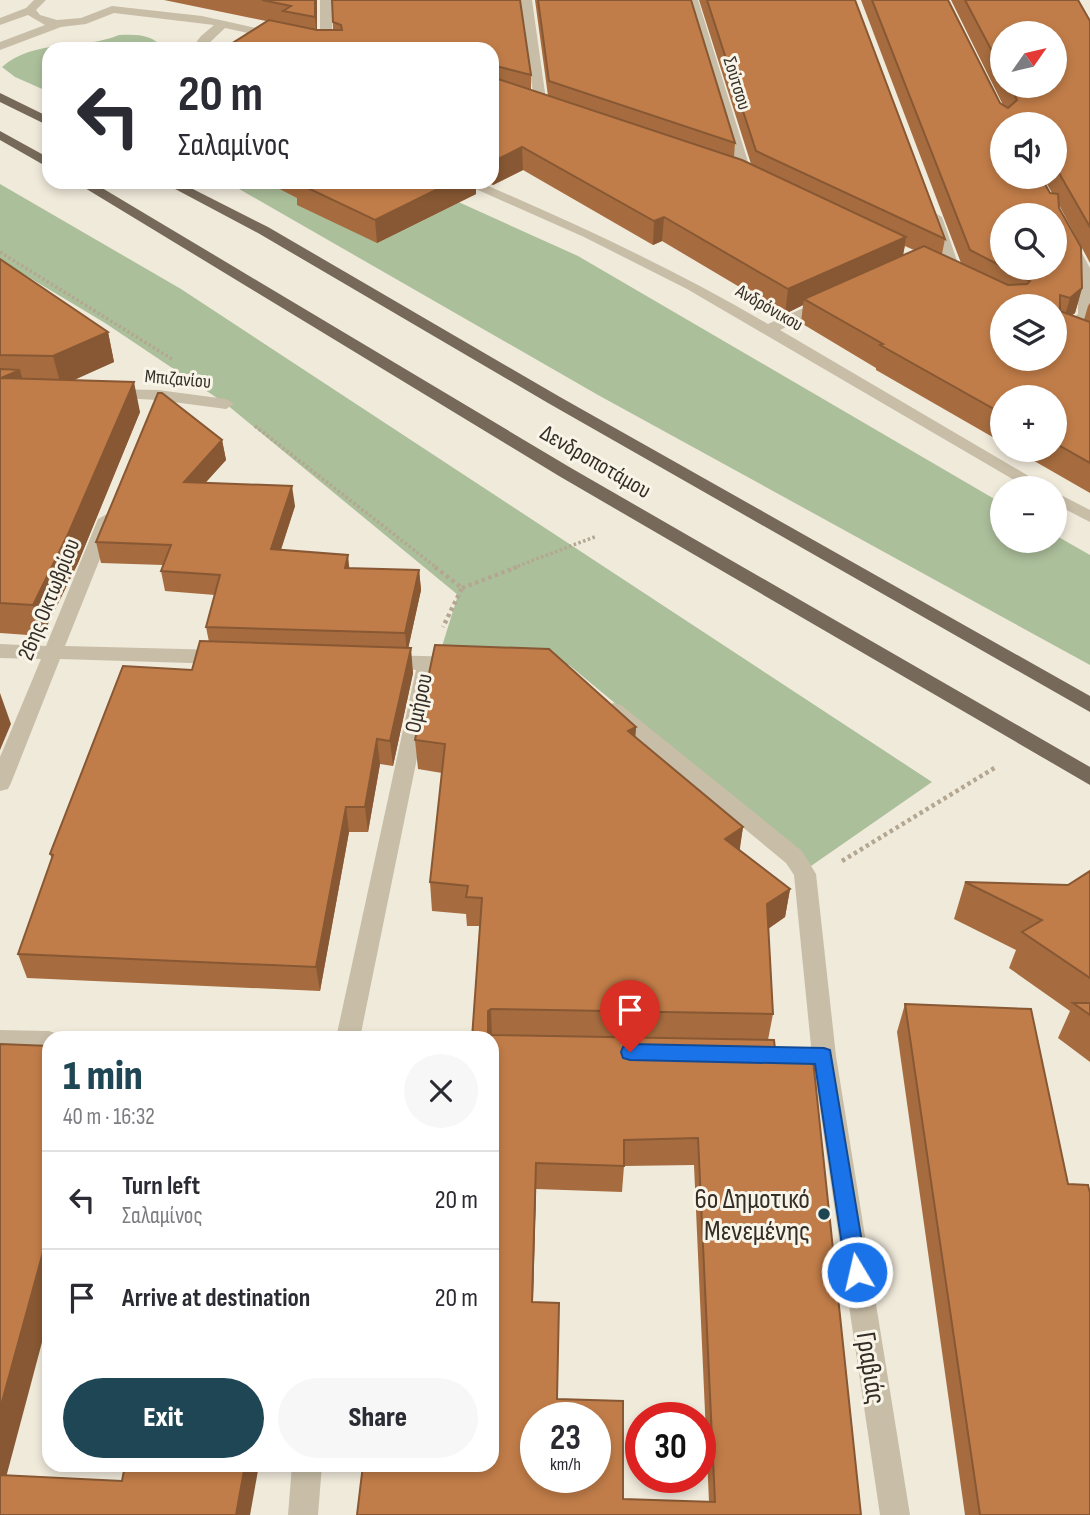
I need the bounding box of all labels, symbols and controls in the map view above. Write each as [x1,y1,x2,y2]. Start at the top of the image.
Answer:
north arrow [990,21,1068,98]
map controls [990,21,1067,553]
street label: Σούτσου [718,54,756,113]
text: 20 m [178,66,263,125]
icon: left [63,70,154,161]
button: sound [990,112,1067,189]
text: Σαλαμίνος [178,126,290,165]
button: search [990,203,1067,280]
street label: Ανδρόνικου [731,279,807,337]
button: layers [990,294,1067,371]
street label: Μπιζανίου [144,365,212,394]
button: + [990,385,1067,462]
street label: Δενδροποτάμου [535,419,656,505]
button: − [990,476,1067,553]
street label: 26ης Οκτωβρίου [12,534,86,664]
street label: Ομήρου [399,671,439,735]
pin [600,980,660,1052]
icon: arrive [611,991,649,1029]
text: 1 min [63,1051,143,1102]
button: close [404,1054,478,1128]
text: 40 m · 16:32 [63,1103,155,1131]
text: Turn left [122,1171,200,1202]
icon: left [63,1181,101,1219]
place label: 6ο Δημοτικό Μενεμένης [694,1183,810,1248]
text: 20 m [435,1185,478,1216]
text: Σαλαμίνος [122,1202,202,1230]
marker: 6ο Δημοτικό Μενεμένης [816,1206,832,1222]
position arrow [820,1235,894,1309]
icon: arrive [63,1279,101,1317]
text: Arrive at destination [122,1283,310,1314]
text: 20 m [435,1283,478,1314]
street label: Γραβιάς [849,1330,893,1407]
button: Exit [63,1378,264,1458]
button: Share [278,1378,478,1458]
speed limit sign: 30 [625,1402,716,1493]
text: 23 [550,1417,581,1460]
text: km/h [550,1454,581,1475]

